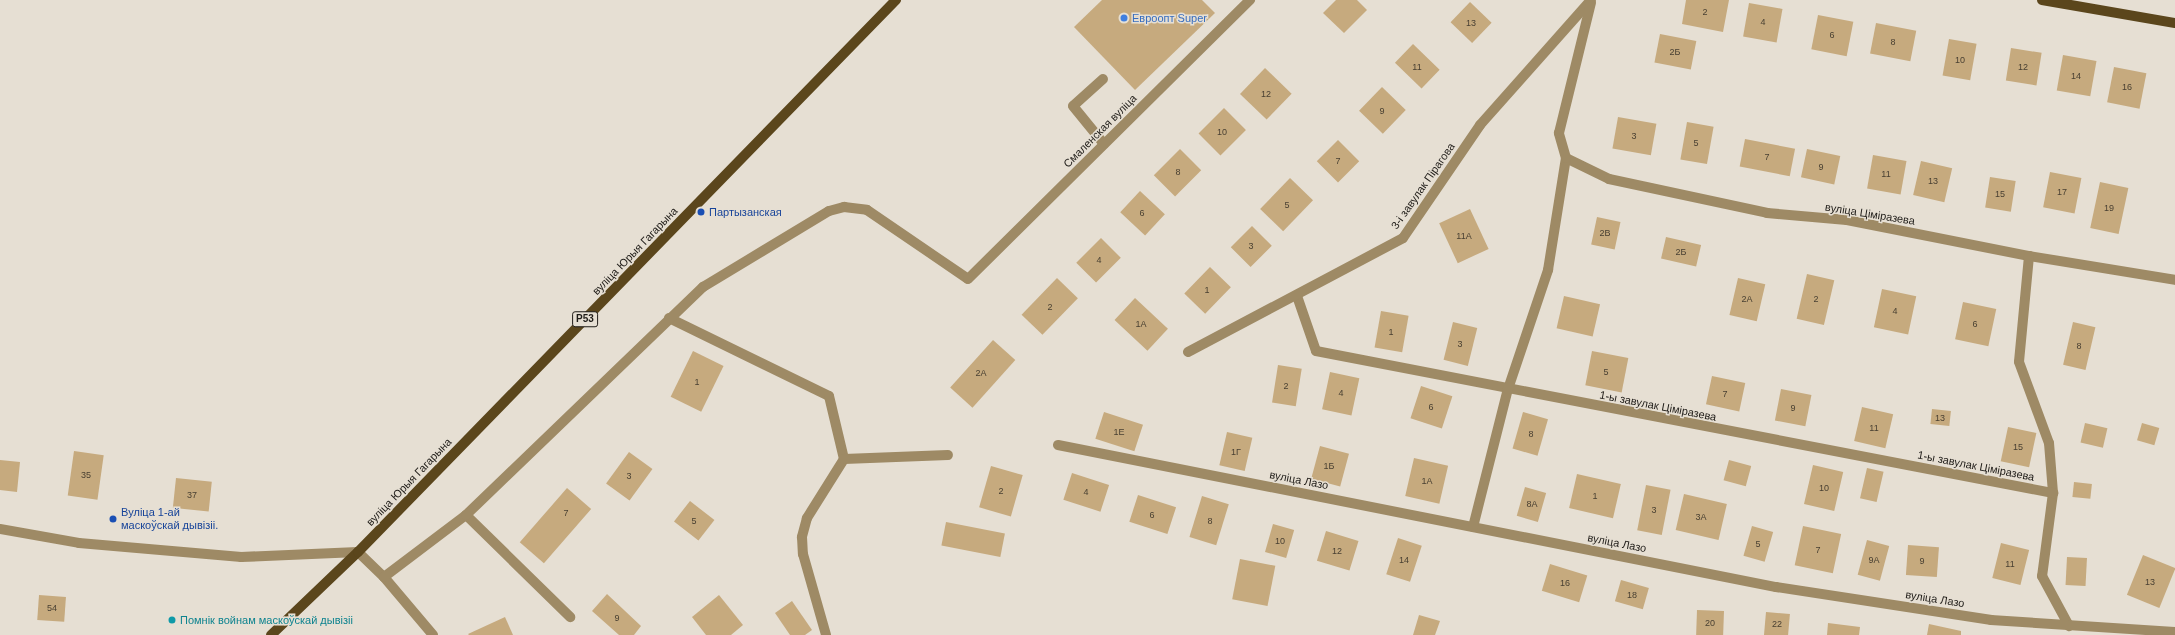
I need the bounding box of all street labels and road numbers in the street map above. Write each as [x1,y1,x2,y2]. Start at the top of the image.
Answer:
street label: Смаленская вуліца [1061,92,1139,170]
street label: 3-і завулак Пірагова [1388,140,1458,232]
street label: вуліца Ціміразева [1824,200,1916,228]
street label: вуліца Юрыя Гагарына [590,204,680,298]
road number: Р53 [572,311,598,327]
street label: 1-ы завулак Ціміразева [1598,388,1718,424]
street label: вуліца Юрыя Гагарына [364,435,454,529]
street label: 1-ы завулак Ціміразева [1916,448,2036,484]
street label: вуліца Лазо [1269,468,1329,492]
street label: вуліца Лазо [1587,531,1647,555]
street label: вуліца Лазо [1905,588,1965,610]

